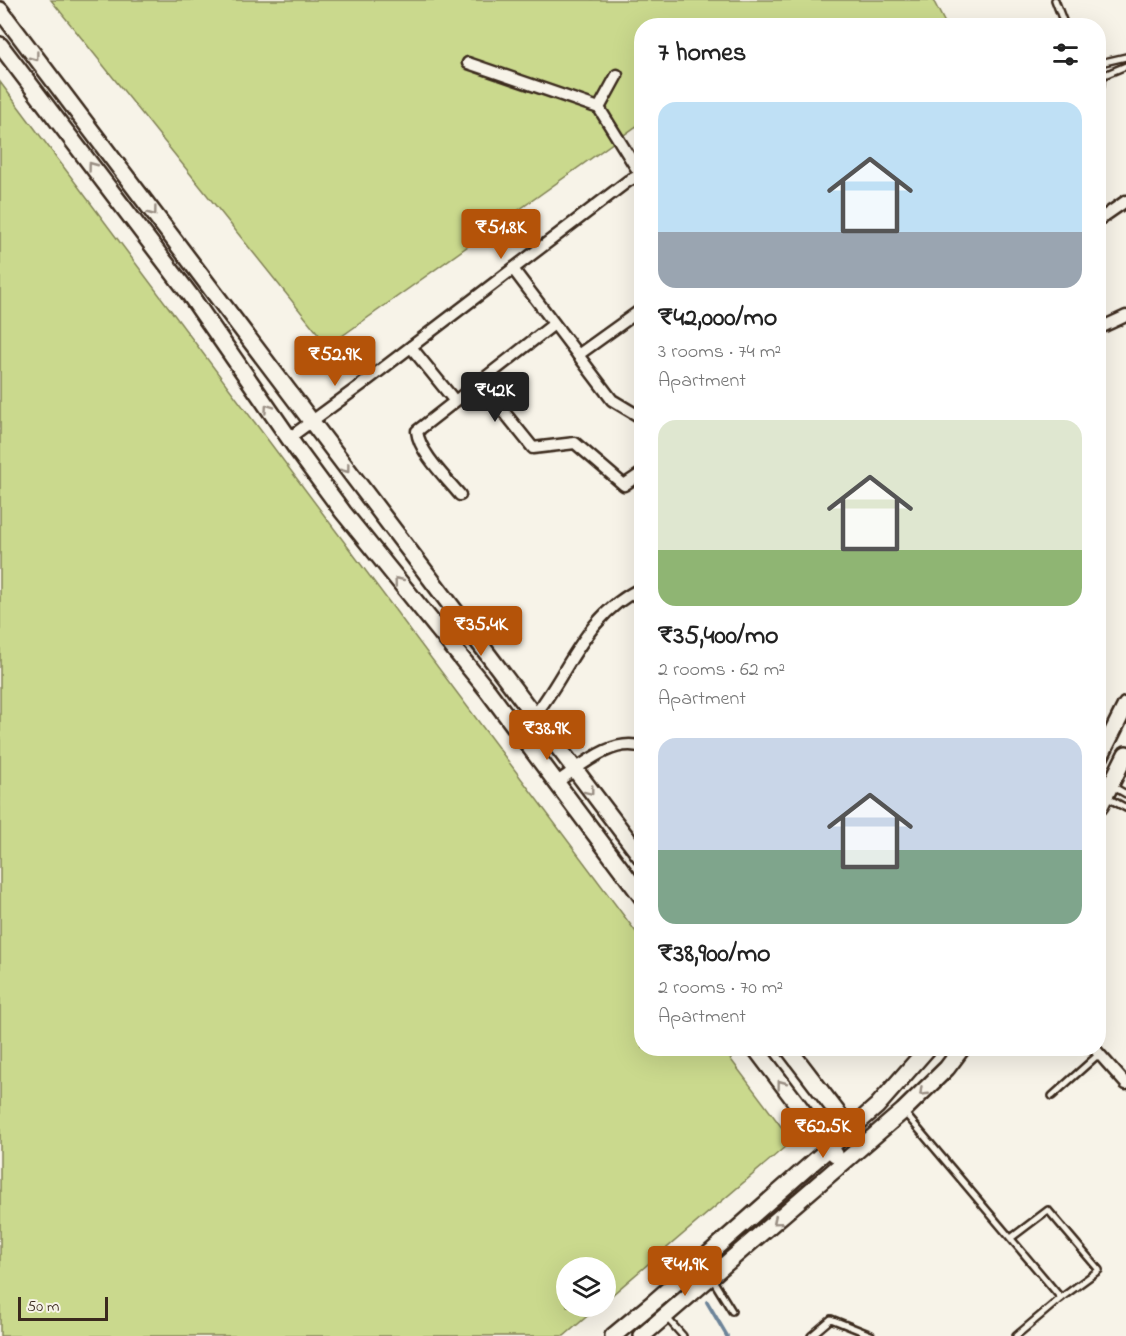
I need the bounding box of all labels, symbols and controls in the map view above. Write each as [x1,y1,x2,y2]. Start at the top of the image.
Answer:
text: 7 homes [658,35,746,73]
icon: filters [1049,38,1082,71]
one-way arrow [28,50,39,61]
icon: home [816,141,924,249]
one-way arrow [88,162,99,173]
one-way arrow [146,205,157,216]
pin: ₹51.8K [452,209,550,260]
text: ₹51.8K [475,214,527,243]
text: ₹42,000/mo [658,300,777,338]
pin: ₹52.9K [286,336,384,387]
text: 3 rooms · 74 m² [658,338,781,367]
text: ₹52.9K [308,341,362,370]
text: Apartment [658,367,746,396]
pin: ₹42K [459,372,531,423]
text: ₹42K [475,377,515,406]
one-way arrow [264,404,275,415]
icon: home [816,459,924,567]
one-way arrow [339,462,350,473]
one-way arrow [395,577,406,588]
pin: ₹35.4K [432,606,530,657]
text: ₹35.4K [454,611,508,640]
text: ₹35,400/mo [658,618,779,656]
text: 2 rooms · 62 m² [658,656,785,685]
text: Apartment [658,685,746,714]
pin: ₹38.9K [498,710,596,761]
text: ₹38.9K [523,715,571,744]
icon: home [816,777,924,885]
one-way arrow [582,784,593,795]
text: ₹38,900/mo [658,936,771,974]
text: 2 rooms · 70 m² [658,974,783,1003]
text: Apartment [658,1003,746,1032]
one-way arrow [778,1079,789,1090]
one-way arrow [919,1085,929,1096]
pin: ₹62.5K [774,1108,872,1159]
text: ₹62.5K [795,1113,851,1142]
one-way arrow [773,1214,784,1225]
pin: ₹41.9K [636,1246,734,1297]
text: ₹41.9K [662,1251,708,1280]
map controls [556,1257,616,1317]
button: layers [556,1257,616,1317]
scale bar [18,1294,108,1322]
text: 50 m [27,1295,59,1319]

